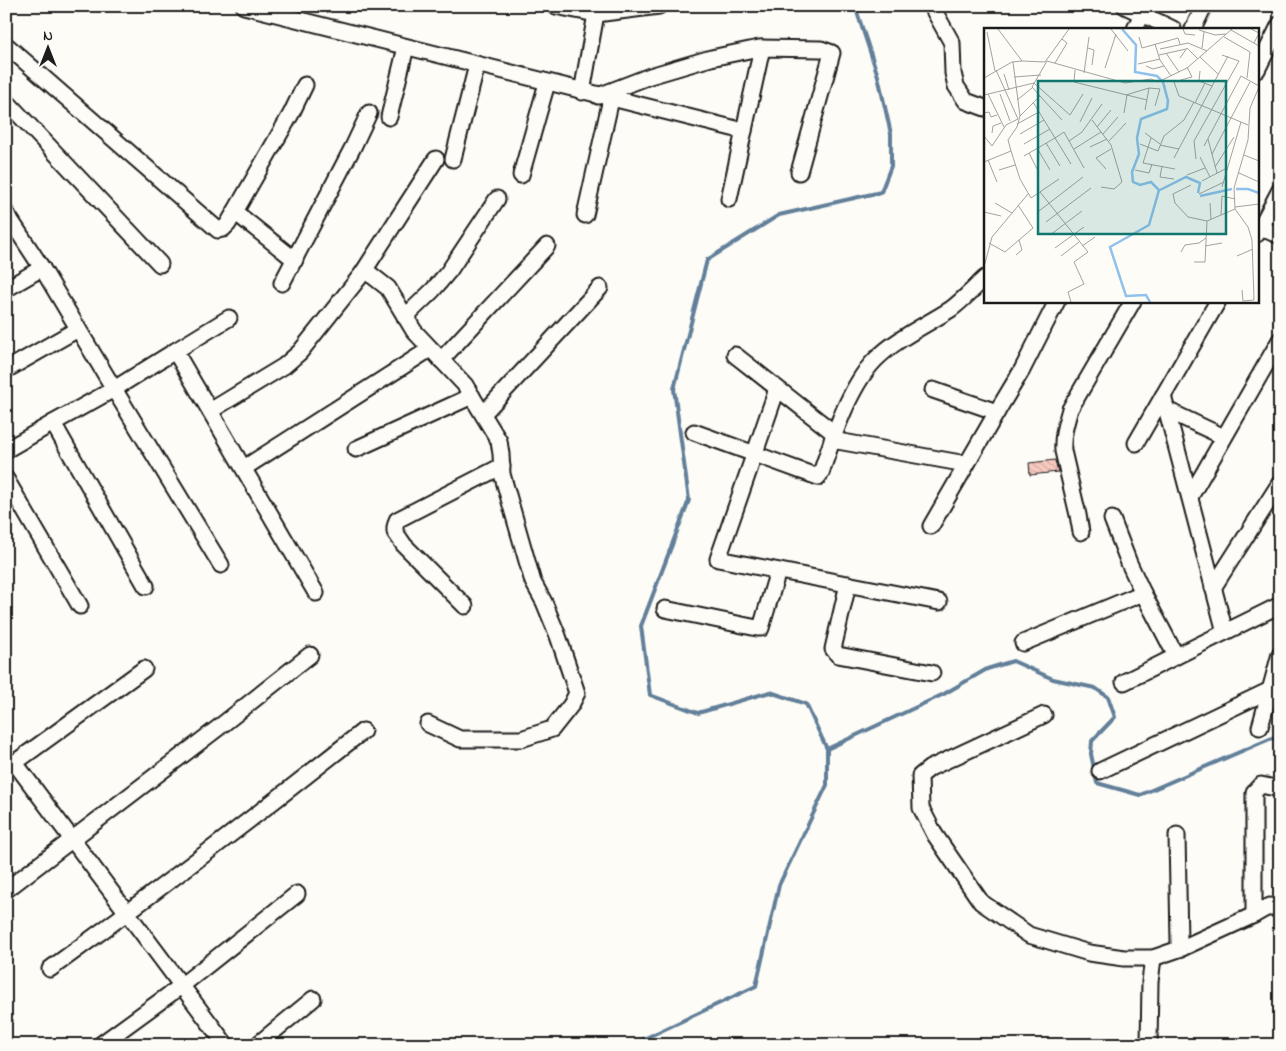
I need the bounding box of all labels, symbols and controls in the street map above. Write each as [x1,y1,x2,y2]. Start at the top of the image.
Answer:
north arrow [22,22,72,72]
text: N [43,26,53,47]
inset map [984,28,1258,302]

